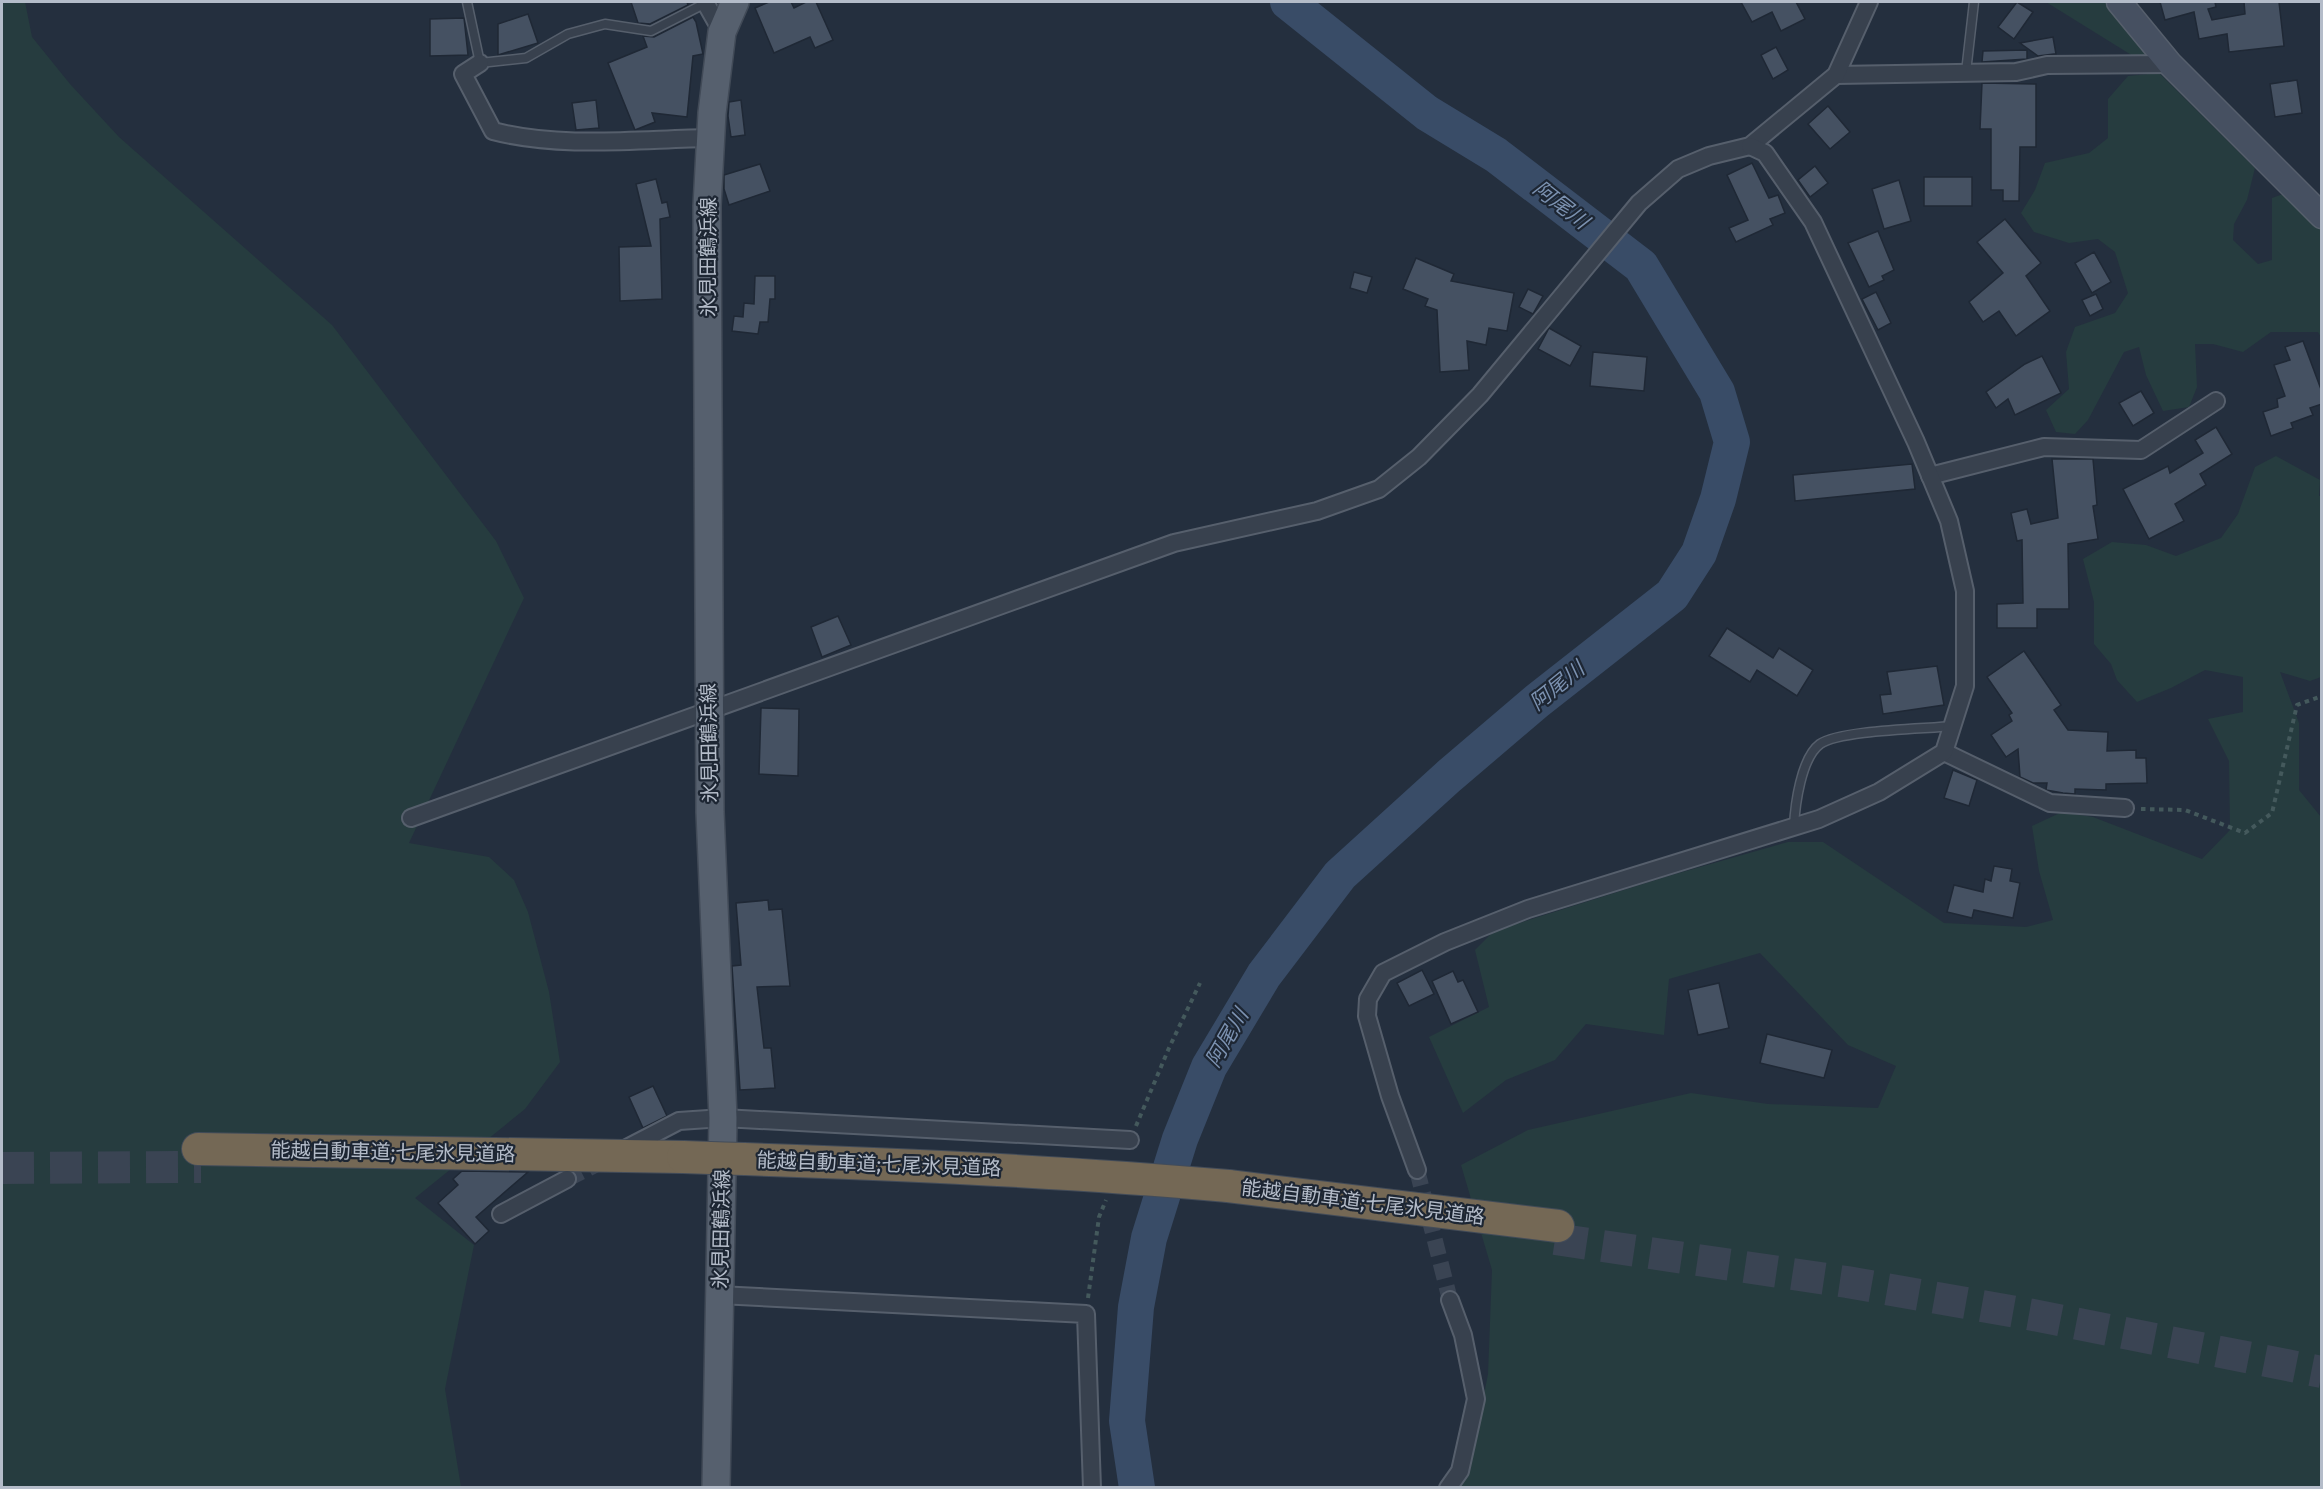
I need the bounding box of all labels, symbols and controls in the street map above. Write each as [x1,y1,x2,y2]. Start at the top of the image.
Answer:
water label: 阿尾川 [1528,175,1595,236]
street label: 氷見田鶴浜線 [696,197,720,317]
water label: 阿尾川 [1524,655,1591,716]
street label: 氷見田鶴浜線 [696,683,722,803]
water label: 阿尾川 [1200,1002,1255,1072]
street label: 能越自動車道;七尾氷見道路 [270,1138,516,1166]
street label: 能越自動車道;七尾氷見道路 [756,1148,1002,1180]
street label: 氷見田鶴浜線 [708,1169,734,1289]
street label: 能越自動車道;七尾氷見道路 [1240,1175,1486,1229]

